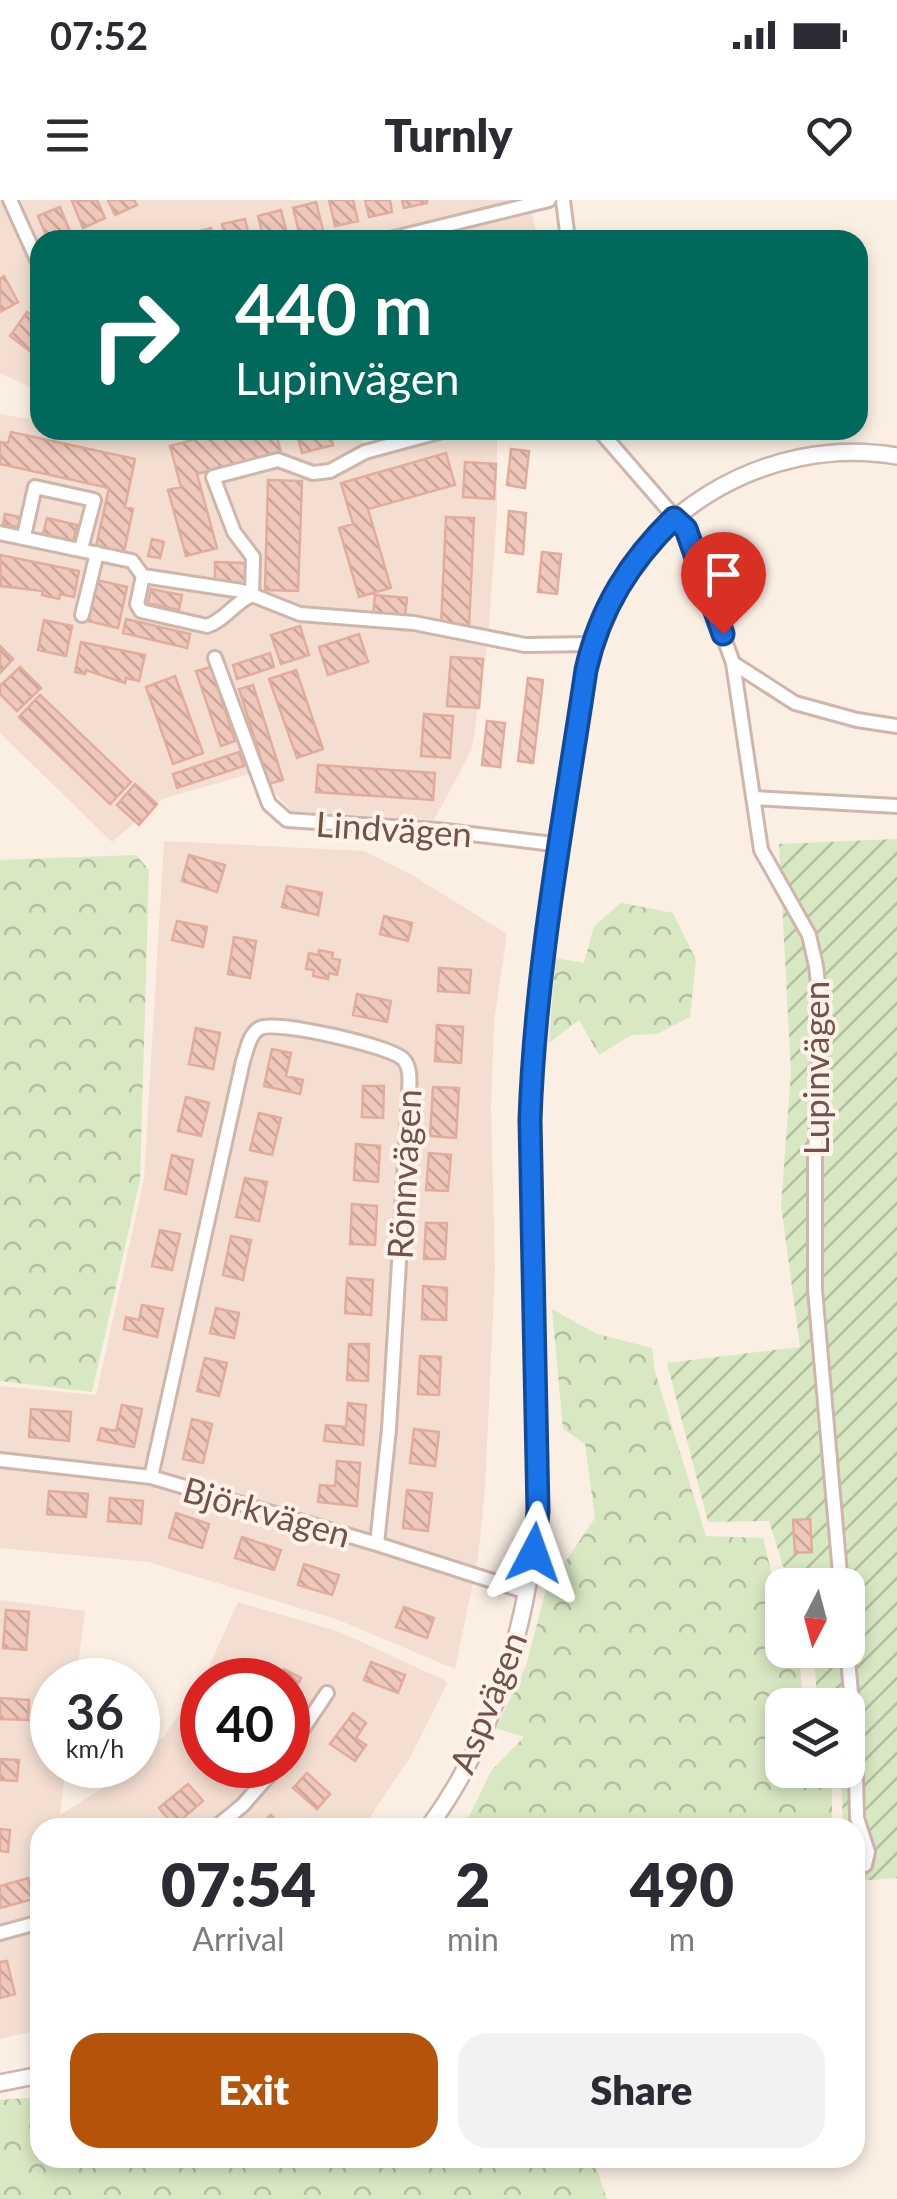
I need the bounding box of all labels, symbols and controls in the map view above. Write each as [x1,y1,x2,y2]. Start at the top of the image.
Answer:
text: 07:52 [50,12,148,58]
icon: menu [40,108,95,163]
text: Turnly [384,108,513,162]
icon: heart [802,108,857,163]
text: 440 m [235,266,432,350]
icon: right [70,270,200,400]
text: Lupinvägen [235,351,460,405]
pin [681,532,766,635]
icon: arrive [696,547,751,602]
street label: Lindvägen [314,802,474,854]
street label: Lupinvägen [794,981,836,1155]
street label: Rönnvägen [378,1088,428,1260]
street label: Björkvägen [179,1467,355,1555]
position arrow [482,1501,586,1605]
north arrow [765,1568,865,1668]
map controls [765,1568,865,1788]
street label: Aspvägen [440,1625,534,1779]
speed limit sign: 40 [180,1658,310,1788]
text: 36 [66,1681,124,1741]
button: layers [765,1688,865,1788]
text: km/h [66,1733,124,1763]
text: 07:54 [161,1848,316,1920]
text: 2 [455,1848,490,1920]
text: 490 [630,1848,734,1920]
text: Arrival [192,1919,285,1958]
text: min [447,1919,499,1958]
text: m [669,1919,695,1958]
button: Exit [70,2033,438,2148]
button: Share [458,2033,825,2148]

